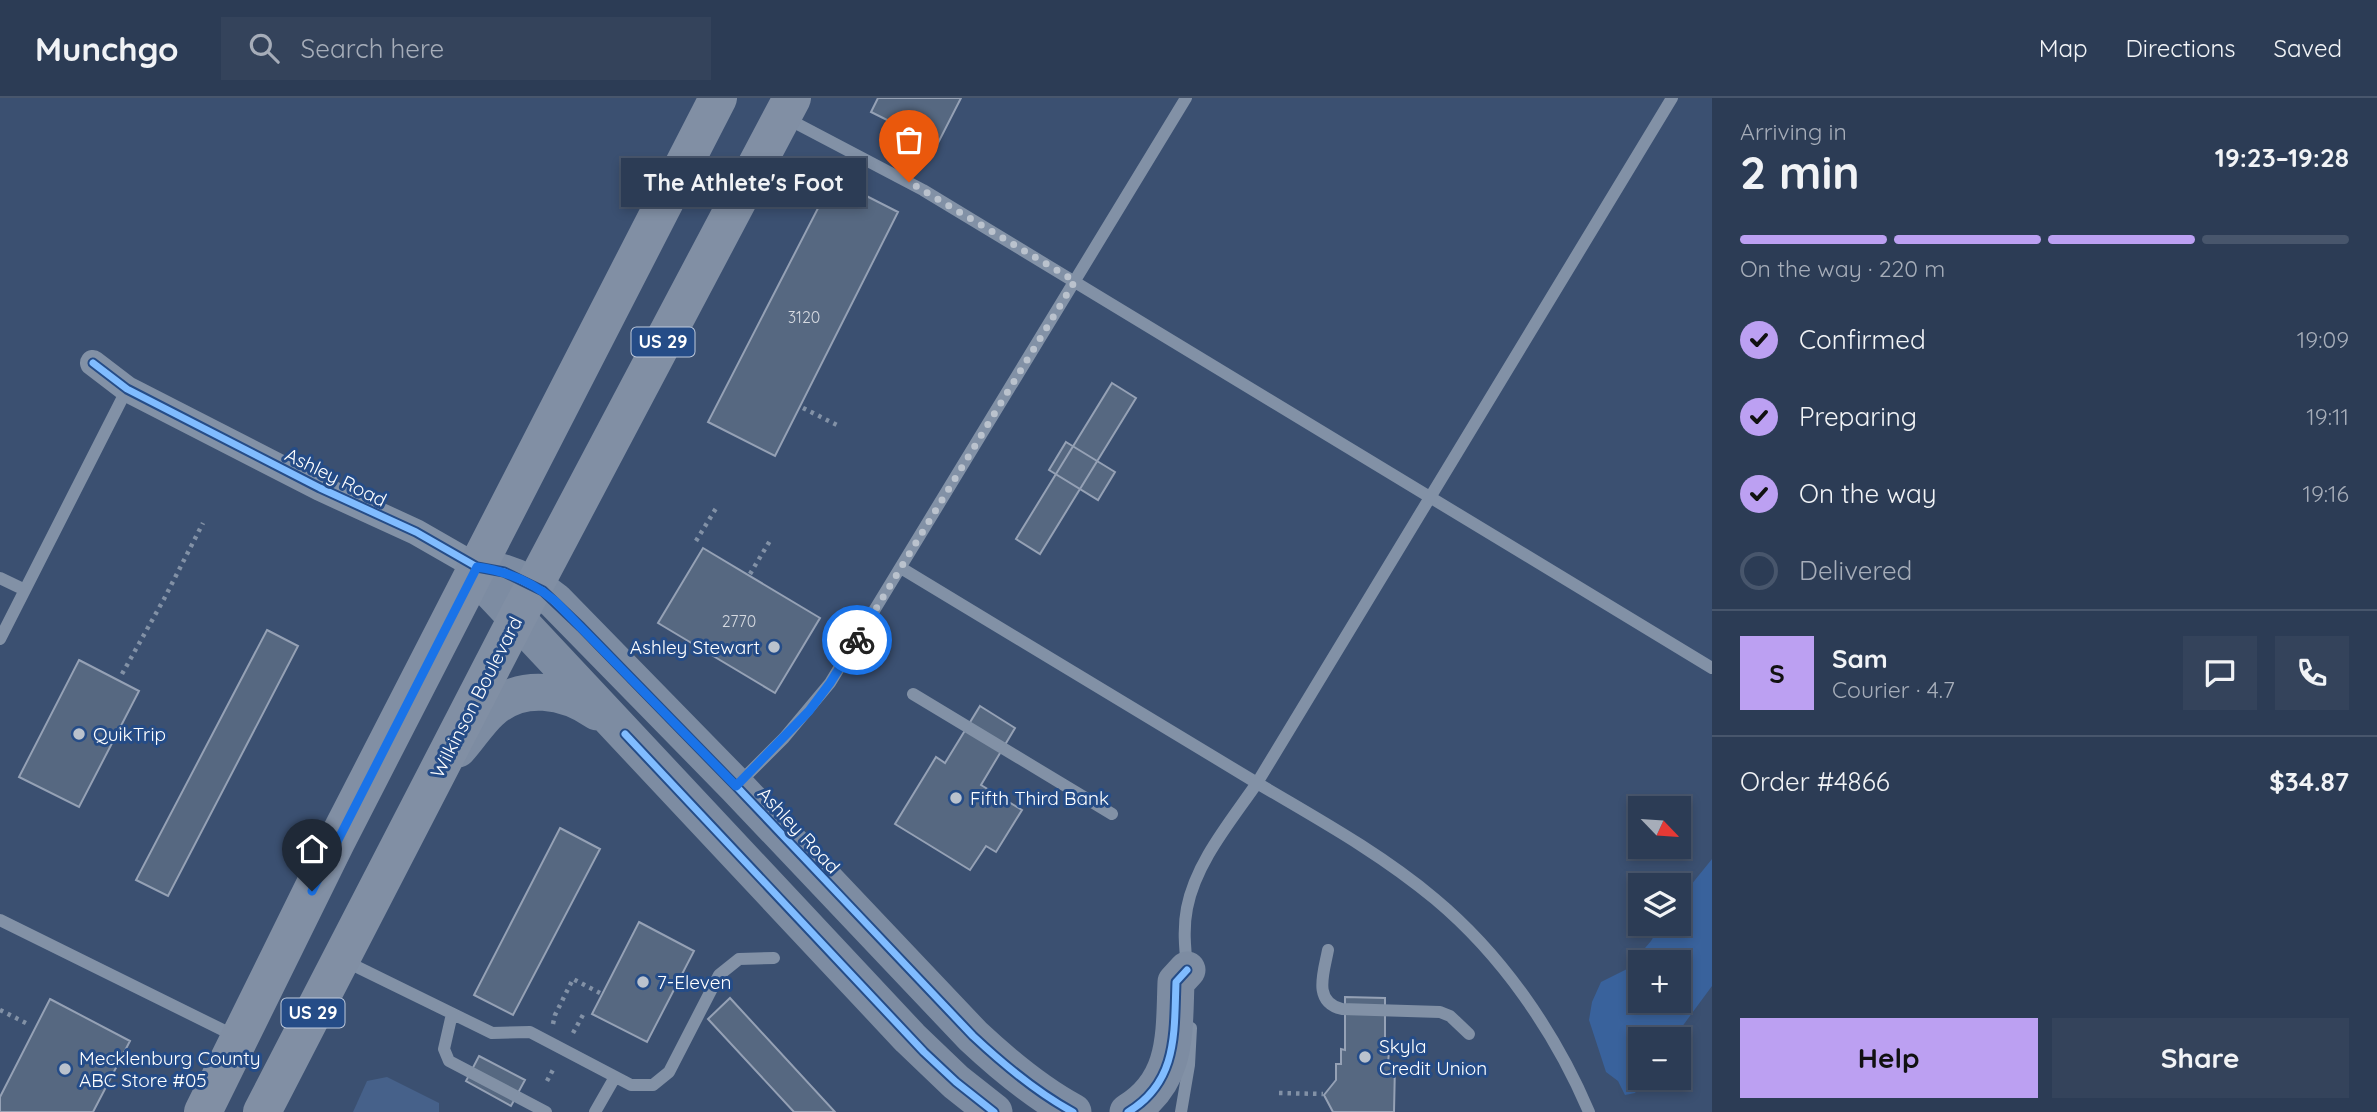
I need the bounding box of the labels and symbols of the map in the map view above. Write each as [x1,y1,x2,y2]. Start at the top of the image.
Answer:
pin [879,110,939,182]
callout: The Athlete's Foot [622,158,867,206]
house number: 3120 [788,307,820,327]
road number: US 29 [632,328,694,356]
street label: Ashley Road [281,442,391,512]
courier [822,605,892,675]
house number: 2770 [722,611,756,631]
street label: Wilkinson Boulevard [425,612,527,782]
place label: Ashley Stewart [630,635,760,659]
marker: Ashley Stewart [766,639,782,655]
place label: QuikTrip [93,722,166,746]
marker: QuikTrip [71,726,87,742]
street label: Ashley Road [753,782,845,878]
place label: Fifth Third Bank [970,786,1109,810]
marker: Fifth Third Bank [948,790,964,806]
north arrow [1628,796,1690,859]
pin [282,819,342,891]
place label: 7-Eleven [657,970,731,994]
marker: 7-Eleven [635,974,651,990]
road number: US 29 [282,998,344,1028]
place label: Skyla Credit Union [1379,1034,1487,1080]
place label: Mecklenburg County ABC Store #05 [79,1046,261,1092]
marker: Skyla Credit Union [1357,1049,1373,1065]
marker: Mecklenburg County ABC Store #05 [57,1061,73,1077]

